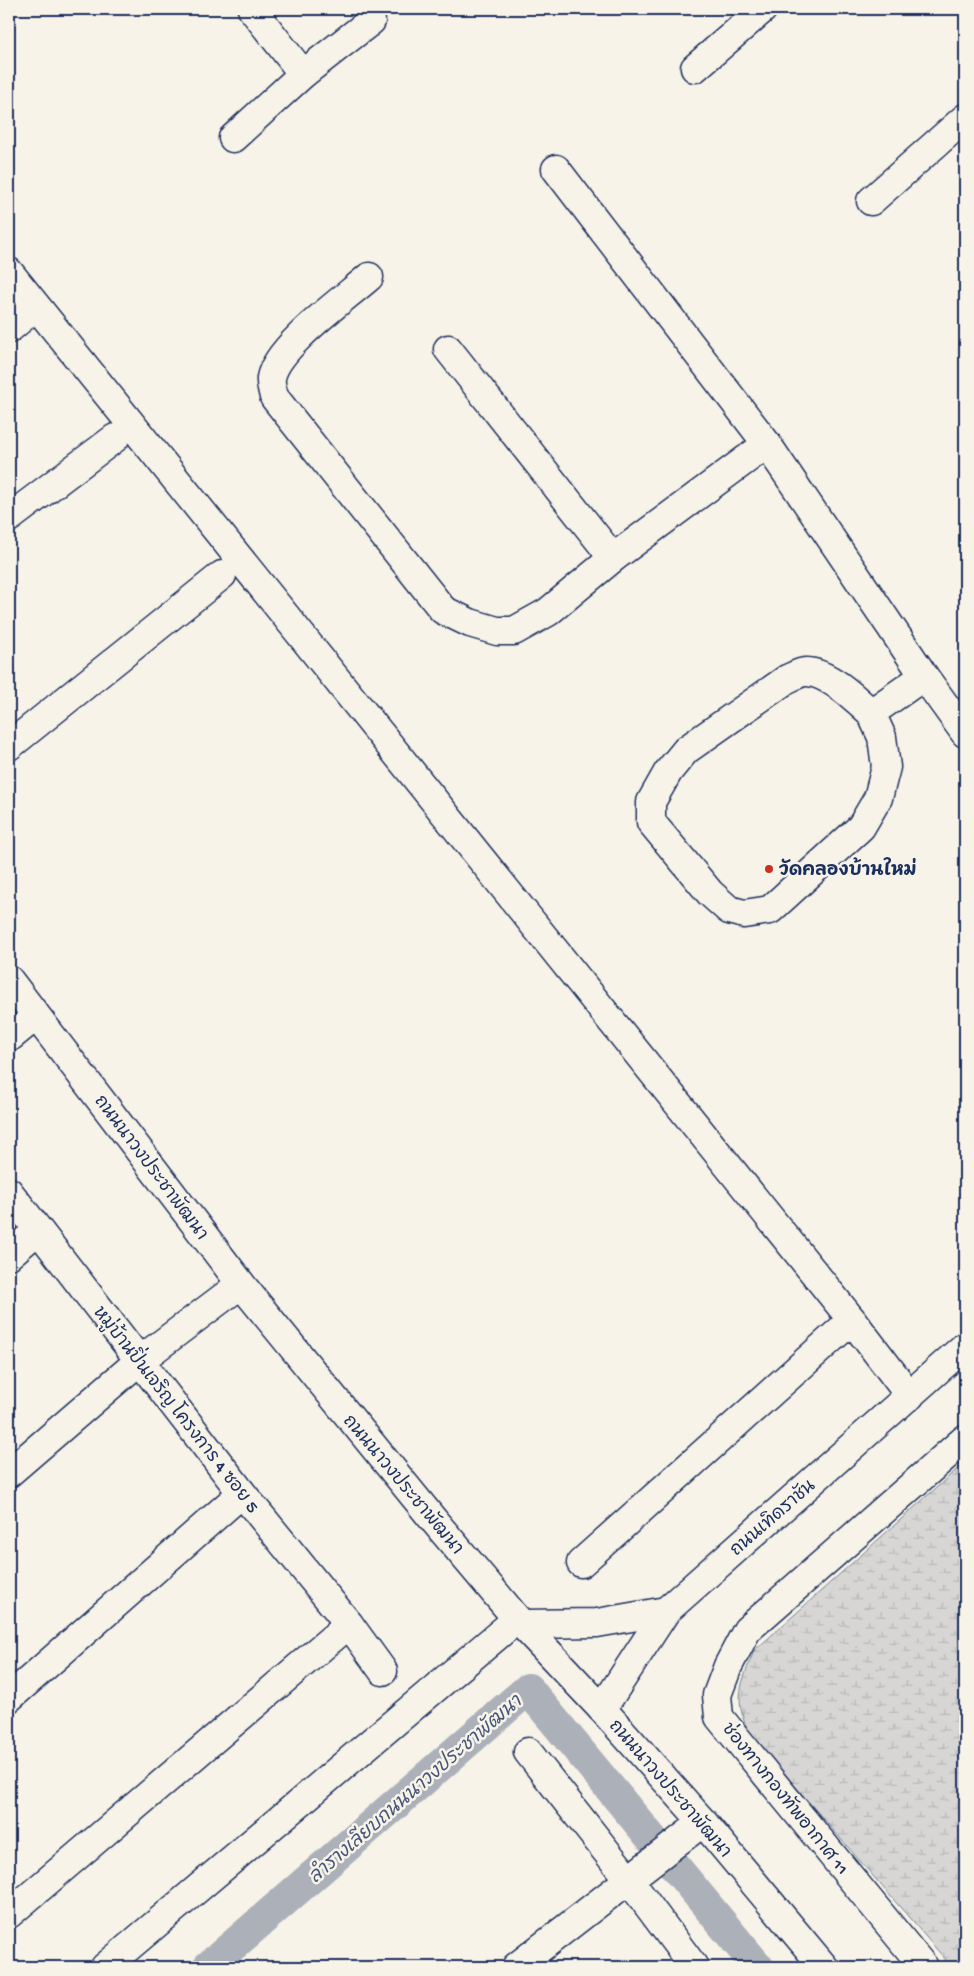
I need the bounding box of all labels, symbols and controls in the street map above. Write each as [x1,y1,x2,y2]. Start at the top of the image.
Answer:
place label: วัดคลองบ้านใหม่ [779,857,917,882]
marker: วัดคลองบ้านใหม่ [763,863,775,875]
street label: ถนนนาวงประชาพัฒนา [89,1090,214,1245]
street label: หมู่บ้านปิ่นเจริญ โครงการ 4 ซอย 5 [87,1297,270,1519]
street label: ถนนนาวงประชาพัฒนา [337,1410,469,1560]
street label: ถนนเทิดราชัน [725,1474,820,1562]
water label: ลำรางเลียบถนนนาวงประชาพัฒนา [303,1688,529,1890]
street label: ถนนนาวงประชาพัฒนา [603,1714,737,1863]
street label: ช่องทางกองทัพอากาศ 11 [716,1717,855,1880]

